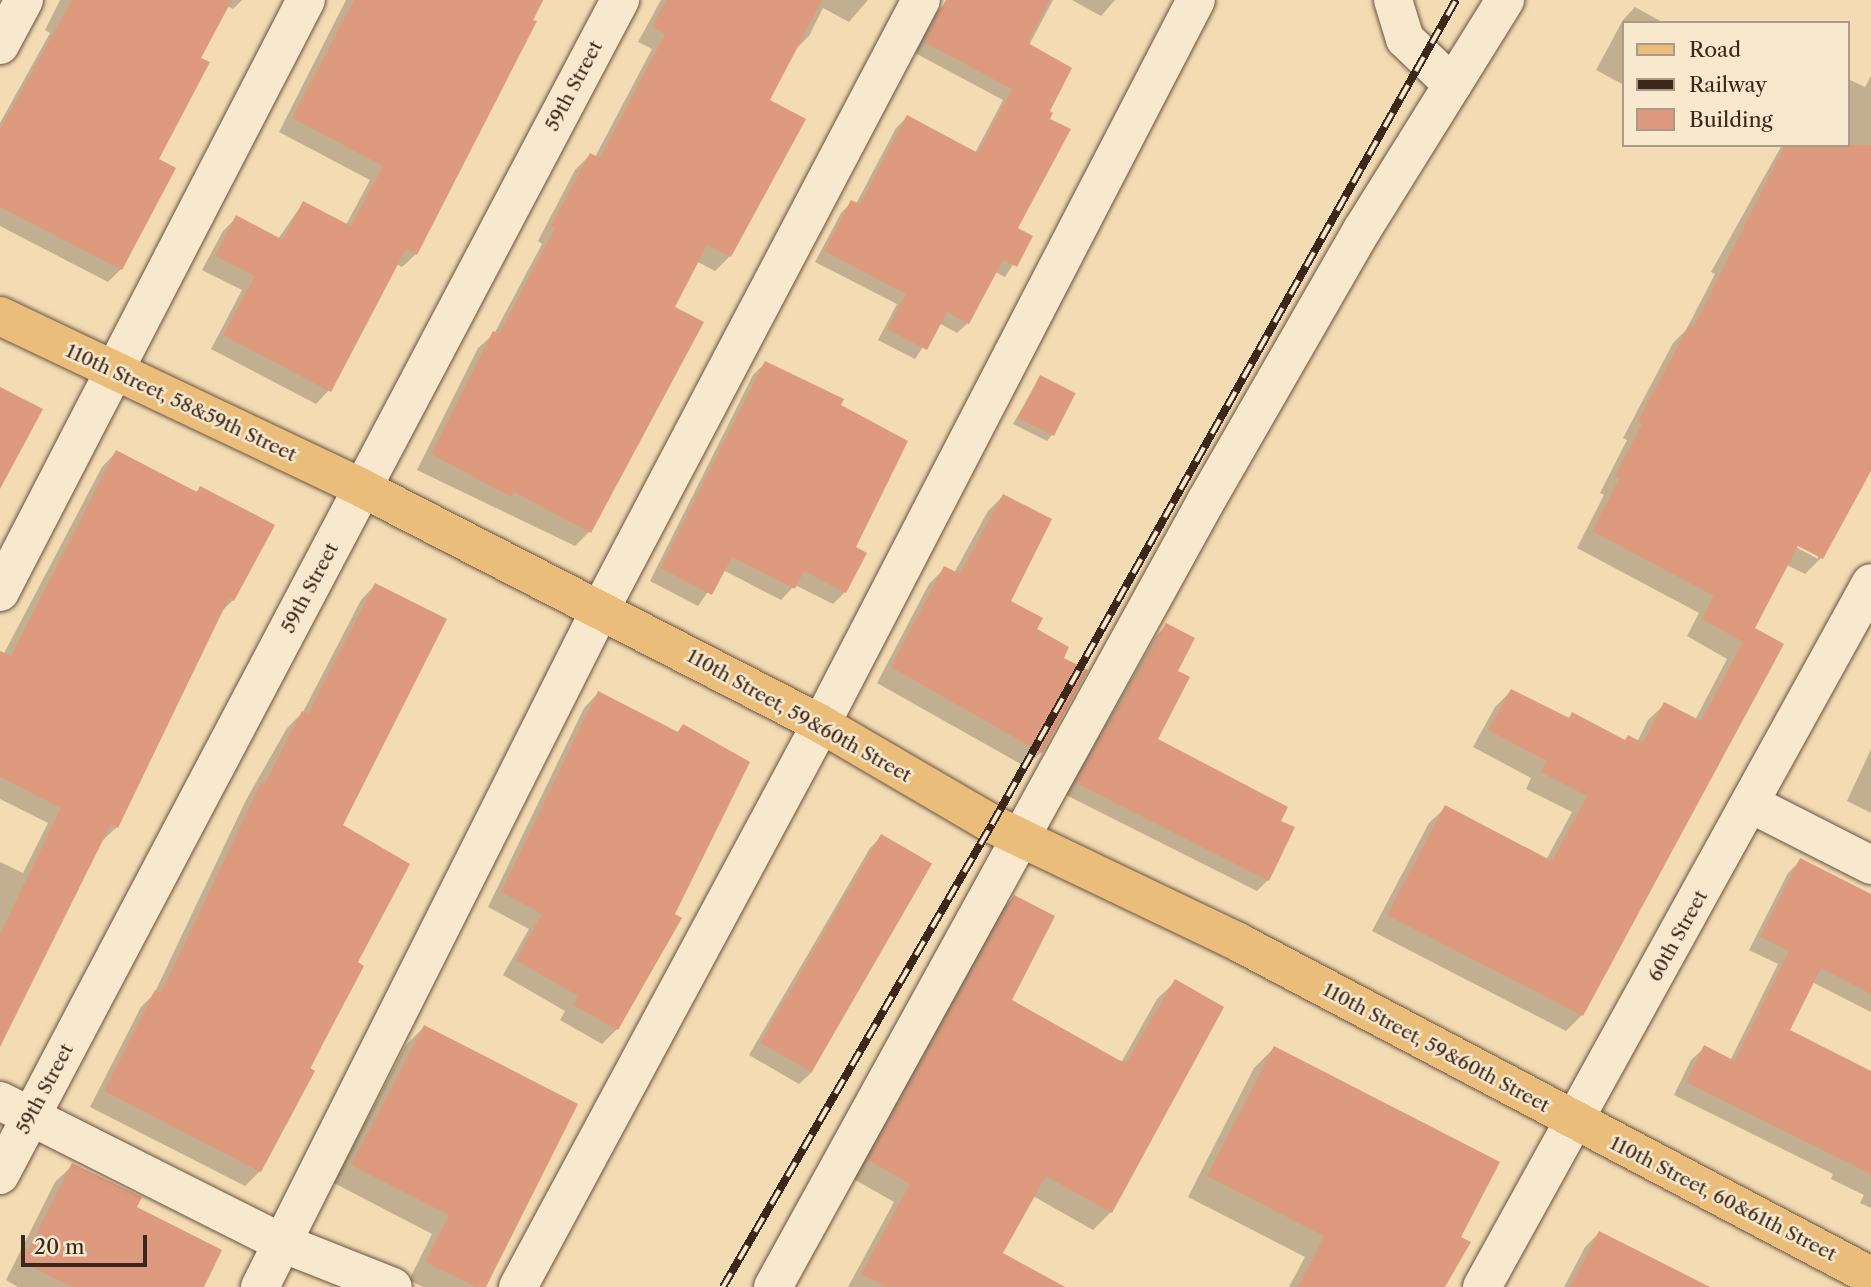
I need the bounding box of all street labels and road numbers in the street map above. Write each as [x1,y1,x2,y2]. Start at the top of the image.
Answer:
street label: 59th Street [541,37,607,135]
street label: 110th Street, 58&59th Street [62,340,300,466]
street label: 59th Street [277,539,343,637]
street label: 110th Street, 59&60th Street [683,645,915,787]
street label: 60th Street [1644,886,1712,986]
street label: 110th Street, 59&60th Street [1319,979,1553,1117]
street label: 59th Street [12,1040,78,1138]
street label: 110th Street, 60&61th Street [1606,1132,1840,1266]

